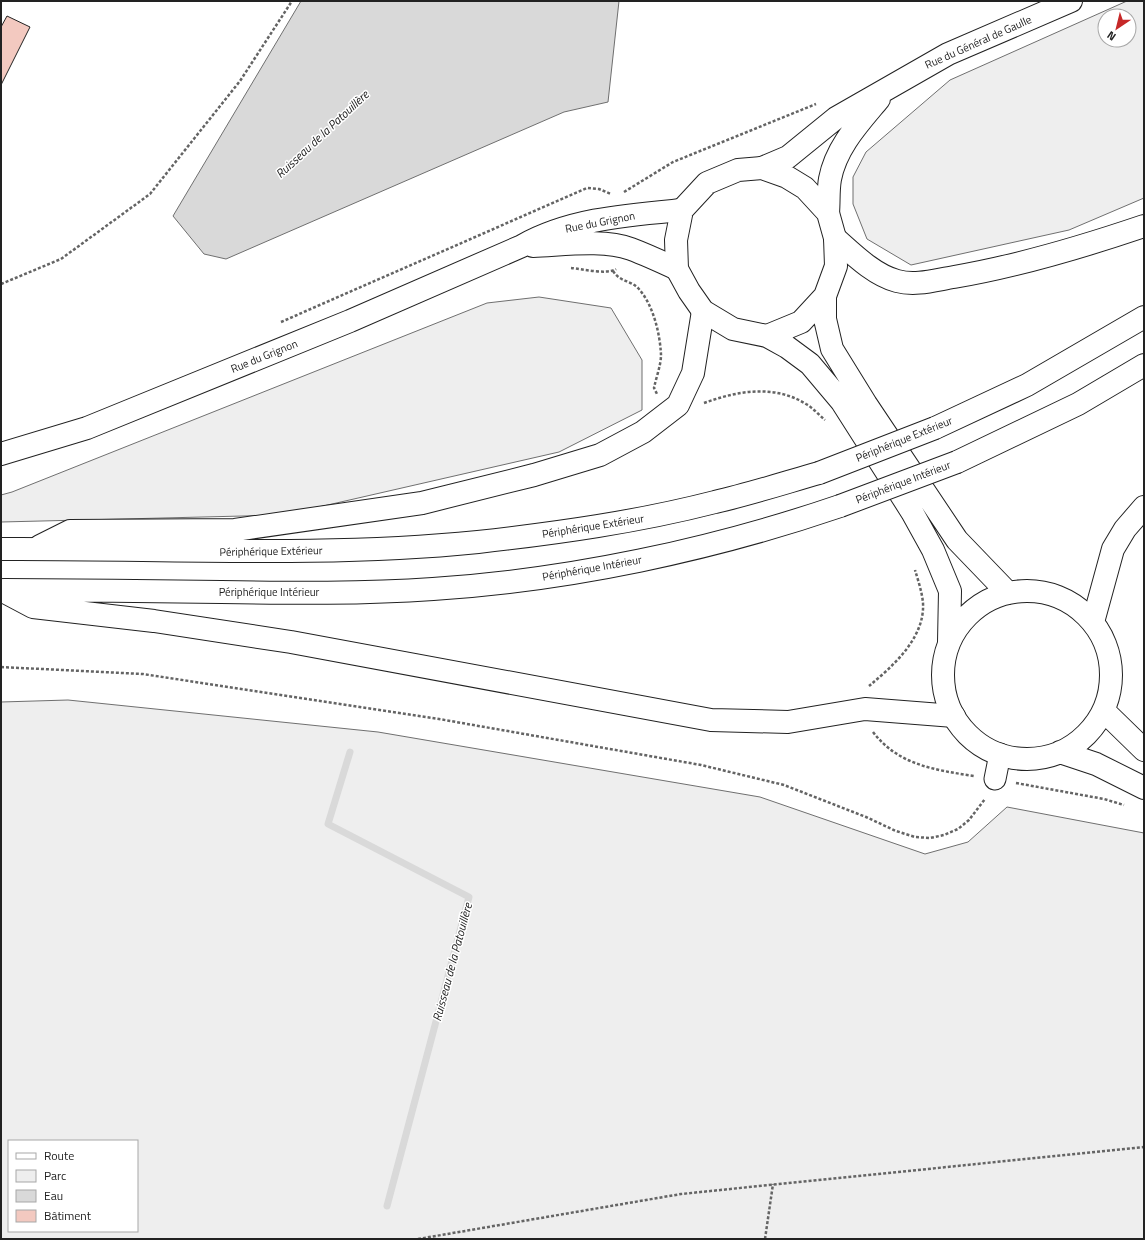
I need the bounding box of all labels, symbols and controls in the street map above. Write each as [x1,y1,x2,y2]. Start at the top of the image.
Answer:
north arrow [1097,8,1137,48]
street label: Rue du Général de Gaulle [922,11,1034,73]
text: N [1104,27,1119,45]
water label: Ruisseau de la Patouillère [271,85,374,182]
street label: Rue du Grignon [564,207,636,237]
street label: Rue du Grignon [228,335,300,377]
street label: Périphérique Extérieur [853,412,955,466]
street label: Périphérique Intérieur [853,456,953,508]
street label: Périphérique Extérieur [541,510,645,542]
street label: Périphérique Extérieur [219,542,323,560]
street label: Périphérique Intérieur [541,551,643,585]
street label: Périphérique Intérieur [219,584,320,600]
water label: Ruisseau de la Patouillère [427,899,477,1023]
legend [8,1140,138,1232]
text: Route [44,1146,74,1165]
text: Parc [44,1166,66,1185]
text: Eau [44,1186,63,1205]
text: Bâtiment [44,1206,92,1225]

